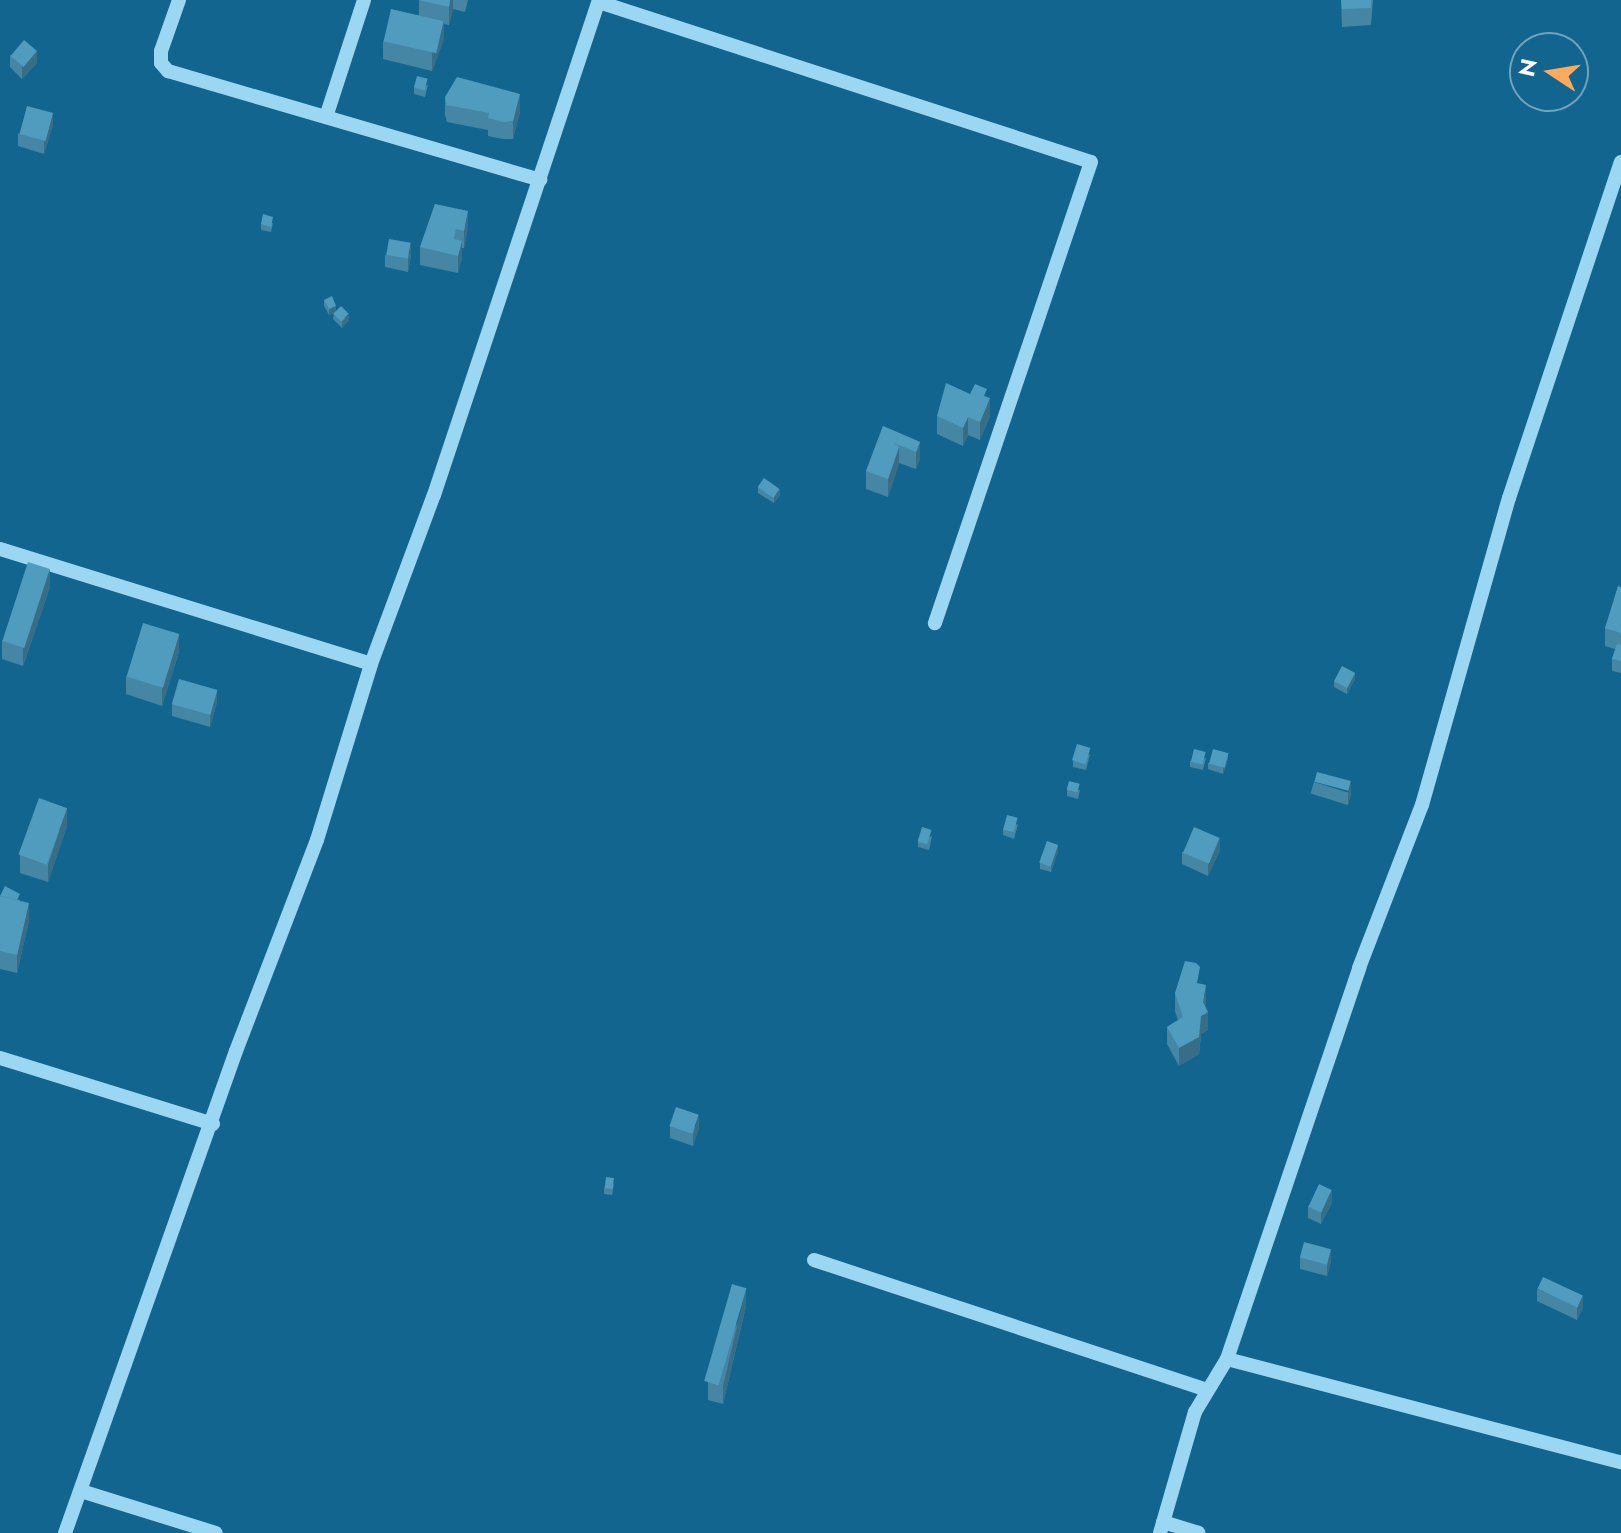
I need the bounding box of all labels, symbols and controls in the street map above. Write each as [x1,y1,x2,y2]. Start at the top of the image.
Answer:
north arrow [1509,32,1589,112]
text: N [1510,56,1545,79]

